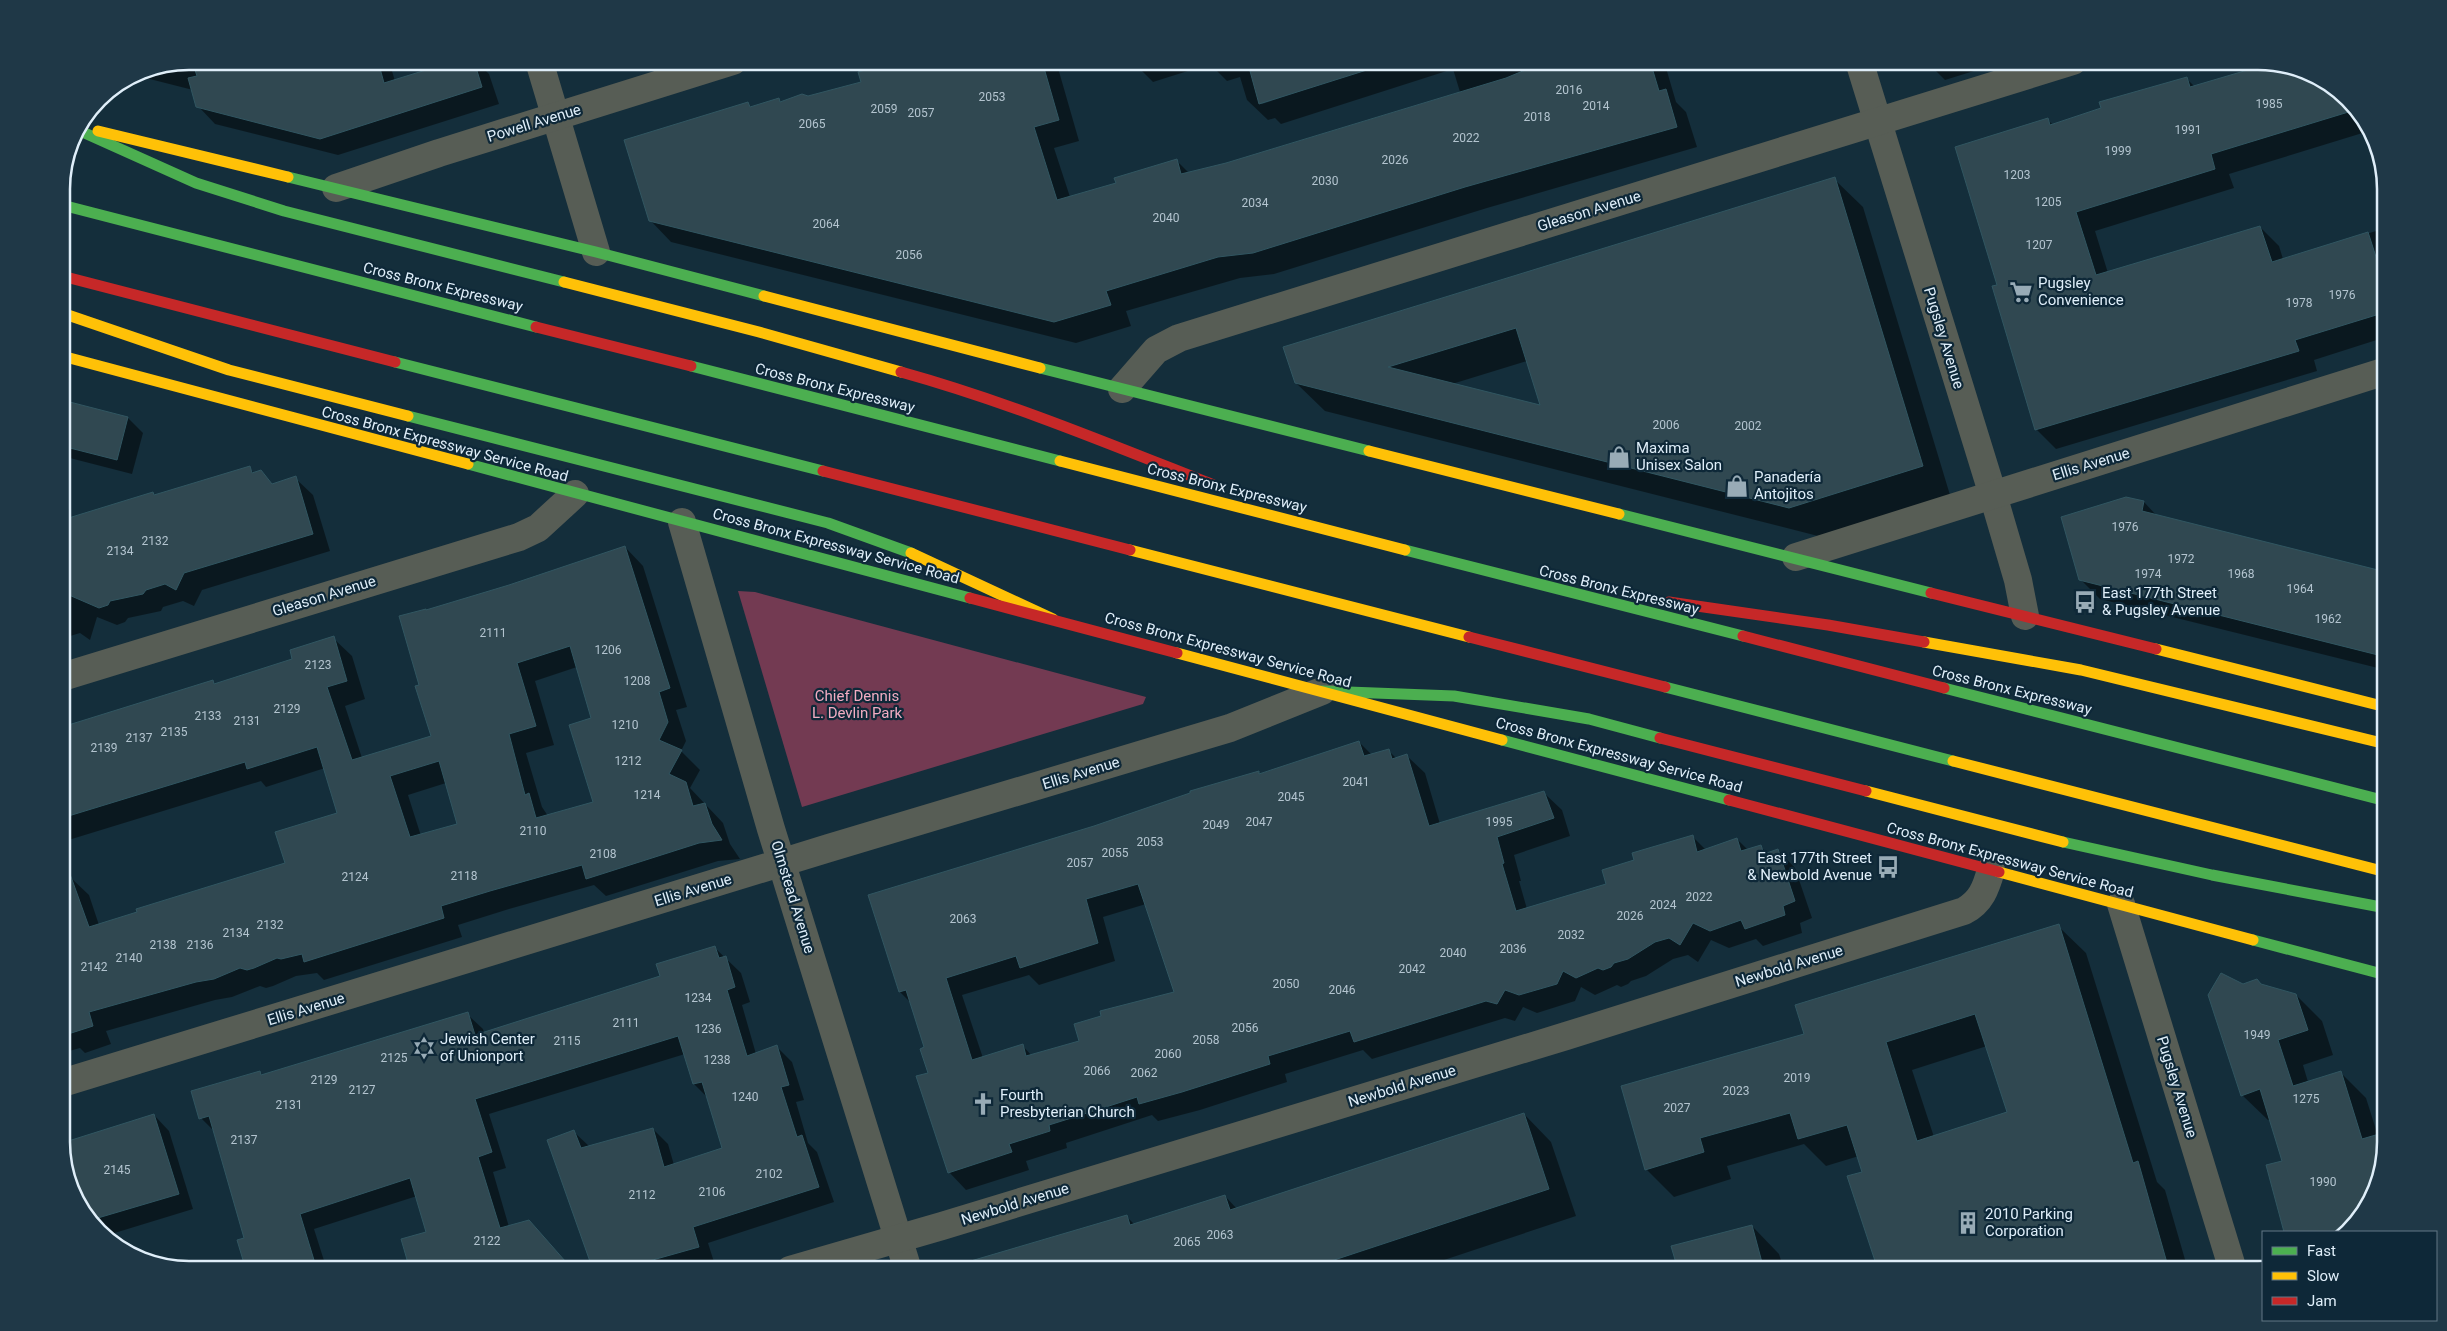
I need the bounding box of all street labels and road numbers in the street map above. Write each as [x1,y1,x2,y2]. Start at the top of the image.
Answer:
street label: Powell Avenue [485,100,583,146]
street label: Gleason Avenue [1535,187,1643,235]
street label: Cross Bronx Expressway [361,258,525,316]
street label: Pugsley Avenue [1920,285,1968,391]
street label: Cross Bronx Expressway [753,359,917,417]
street label: Cross Bronx Expressway Service Road [320,402,570,486]
street label: Ellis Avenue [2050,444,2132,484]
street label: Cross Bronx Expressway [1145,459,1309,517]
street label: Cross Bronx Expressway Service Road [711,504,961,588]
street label: Cross Bronx Expressway [1537,561,1701,619]
street label: Gleason Avenue [270,572,378,620]
street label: Cross Bronx Expressway Service Road [1103,608,1353,692]
street label: Cross Bronx Expressway [1930,661,2094,719]
street label: Cross Bronx Expressway Service Road [1494,713,1744,797]
street label: Ellis Avenue [1040,753,1122,793]
street label: Cross Bronx Expressway Service Road [1885,818,2135,902]
street label: Olmstead Avenue [767,838,819,956]
street label: Ellis Avenue [652,870,734,910]
street label: Newbold Avenue [1733,941,1845,991]
street label: Ellis Avenue [265,989,347,1029]
street label: Pugsley Avenue [2153,1034,2201,1140]
street label: Newbold Avenue [1346,1061,1458,1111]
street label: Newbold Avenue [959,1179,1071,1229]

